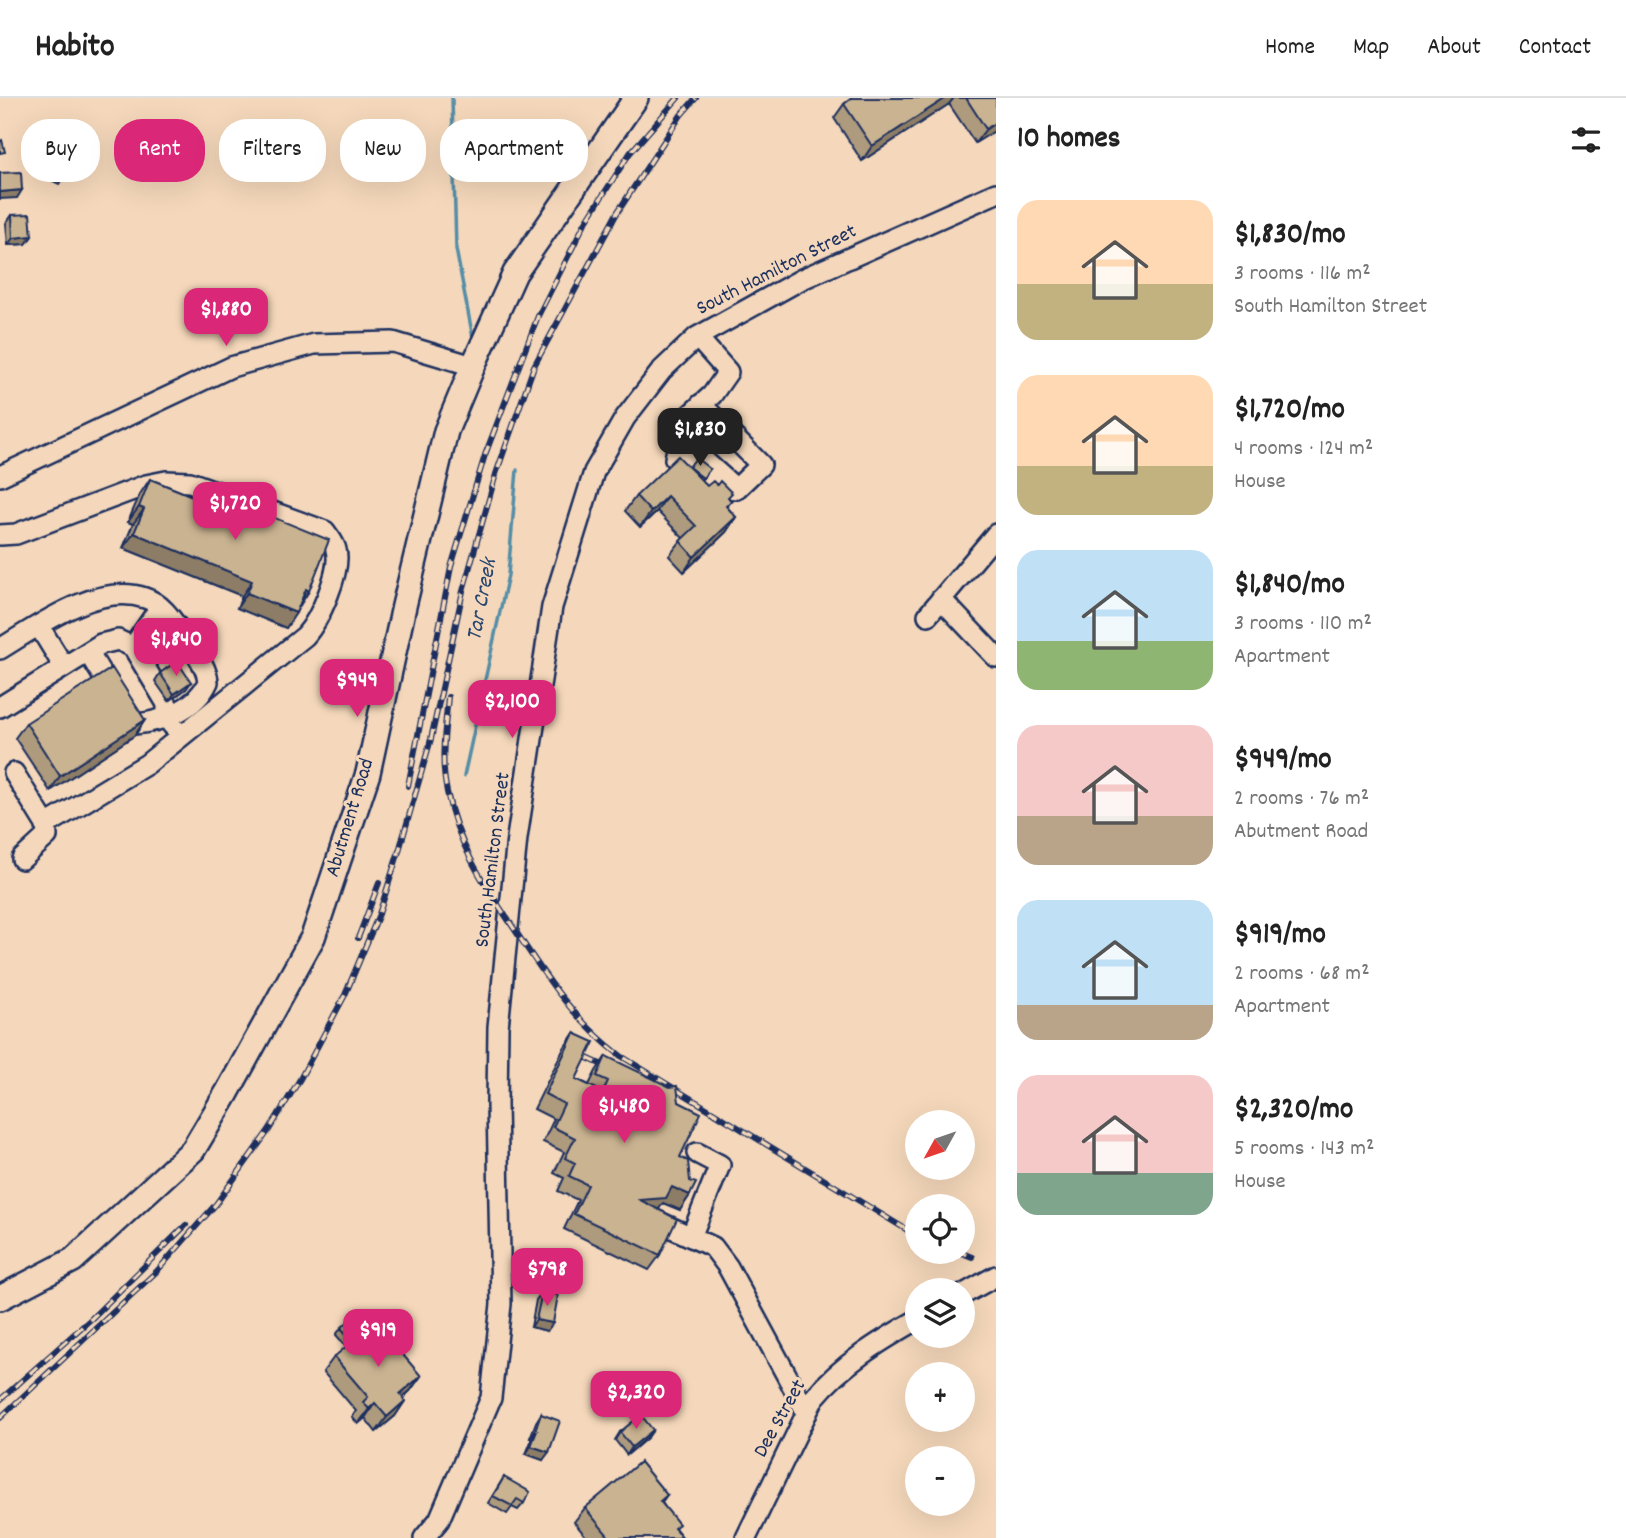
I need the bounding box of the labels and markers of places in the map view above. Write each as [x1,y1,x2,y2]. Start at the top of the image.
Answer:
pin: $1,880 [169,288,283,348]
pin: $1,830 [643,408,757,468]
pin: $1,720 [178,482,292,542]
pin: $1,840 [119,618,233,678]
pin: $949 [316,660,398,719]
pin: $2,100 [455,680,569,740]
pin: $1,480 [567,1086,681,1145]
pin: $798 [506,1248,588,1308]
pin: $919 [337,1310,419,1369]
pin: $2,320 [579,1372,693,1431]

